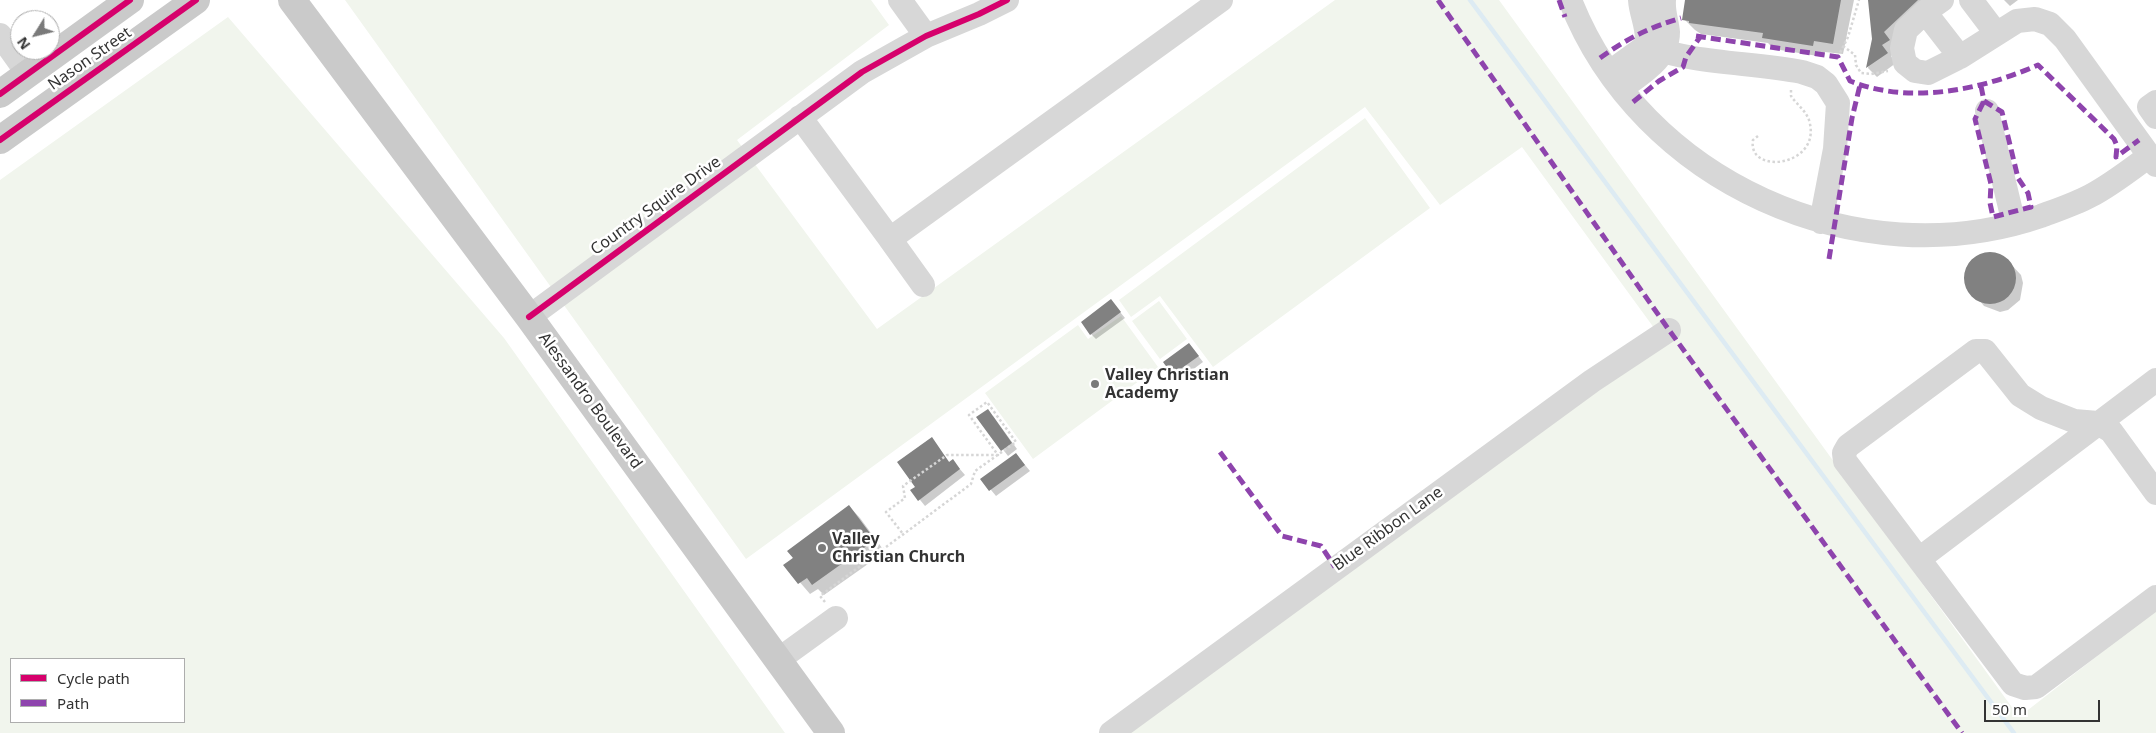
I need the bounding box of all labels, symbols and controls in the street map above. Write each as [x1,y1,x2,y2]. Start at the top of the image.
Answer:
north arrow [10,10,60,60]
street label: Nason Street [45,23,135,95]
text: N [12,33,34,54]
street label: Country Squire Drive [587,152,725,260]
street label: Alessandro Boulevard [534,329,646,473]
place label: Valley Christian Academy [1105,365,1229,403]
marker: Valley Christian Academy [1089,378,1101,390]
street label: Blue Ribbon Lane [1329,483,1447,575]
place label: Valley Christian Church [832,529,965,567]
marker: Valley Christian Church [816,542,828,554]
legend [10,658,185,723]
text: Cycle path [57,668,130,688]
scale bar [1986,690,2102,722]
text: Path [57,693,89,713]
text: 50 m [1992,699,2027,719]

